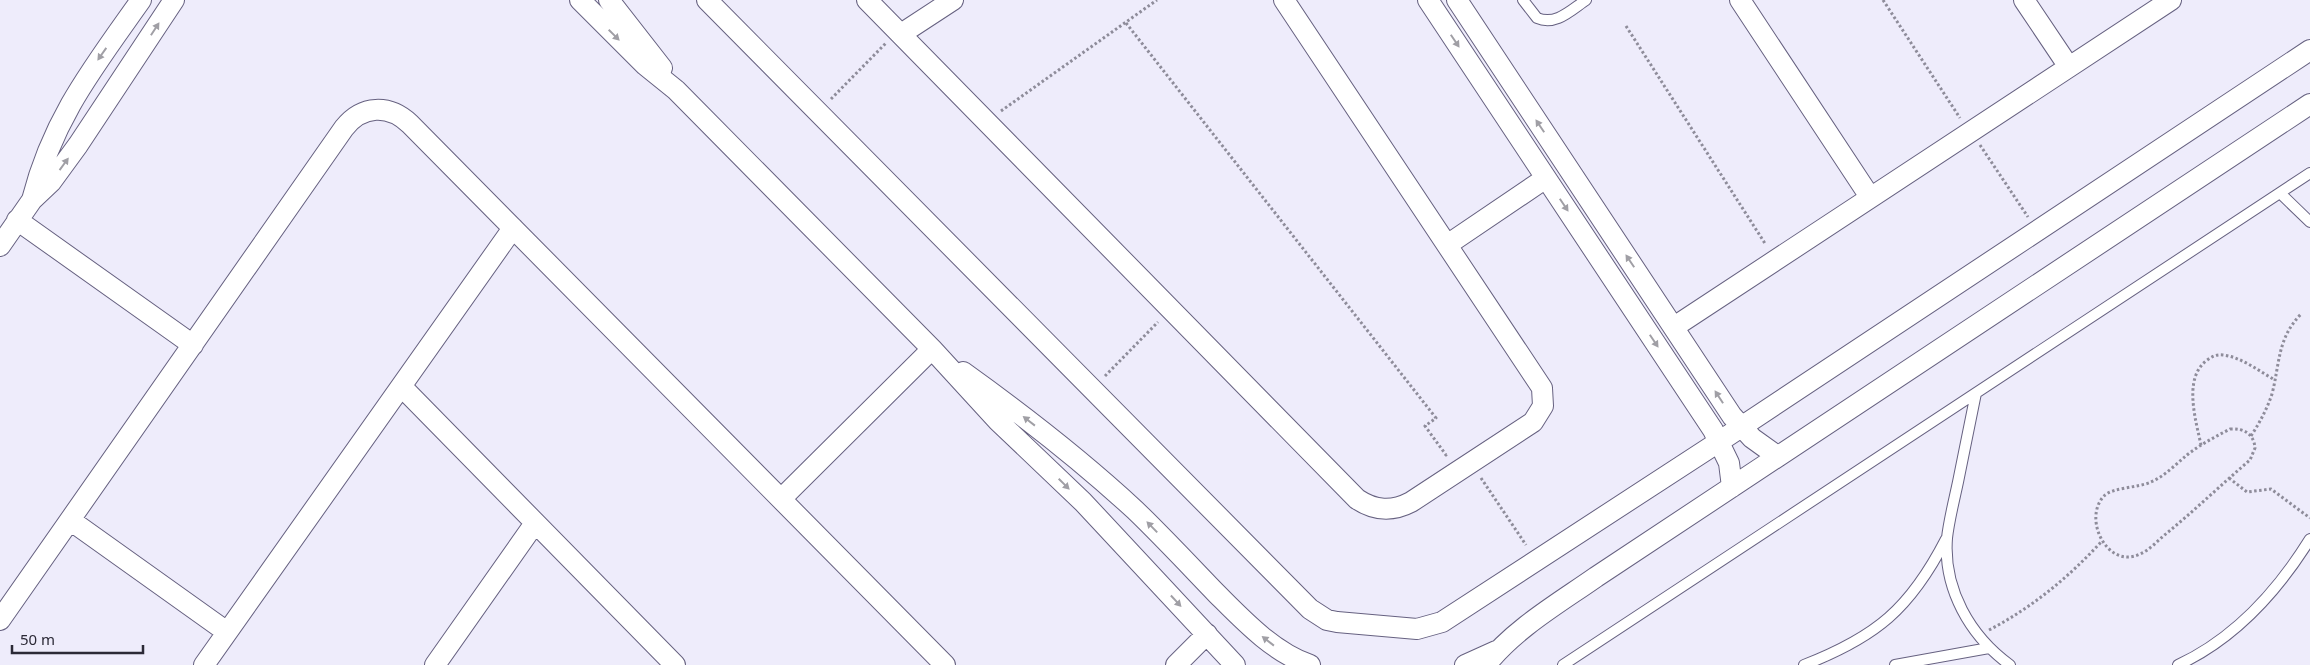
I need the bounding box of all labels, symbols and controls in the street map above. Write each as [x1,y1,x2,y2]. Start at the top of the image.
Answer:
one-way arrow [150,23,160,36]
one-way arrow [608,29,620,41]
one-way arrow [1450,34,1460,47]
one-way arrow [97,47,107,61]
one-way arrow [1536,119,1545,132]
one-way arrow [59,157,69,171]
one-way arrow [1559,199,1569,212]
one-way arrow [1626,254,1635,268]
one-way arrow [1649,334,1659,348]
one-way arrow [1715,390,1724,404]
one-way arrow [1022,416,1036,426]
one-way arrow [1058,478,1070,490]
one-way arrow [1146,521,1158,533]
one-way arrow [1170,595,1182,607]
scale bar [12,622,144,654]
text: 50 m [20,629,55,649]
one-way arrow [1262,635,1275,646]

